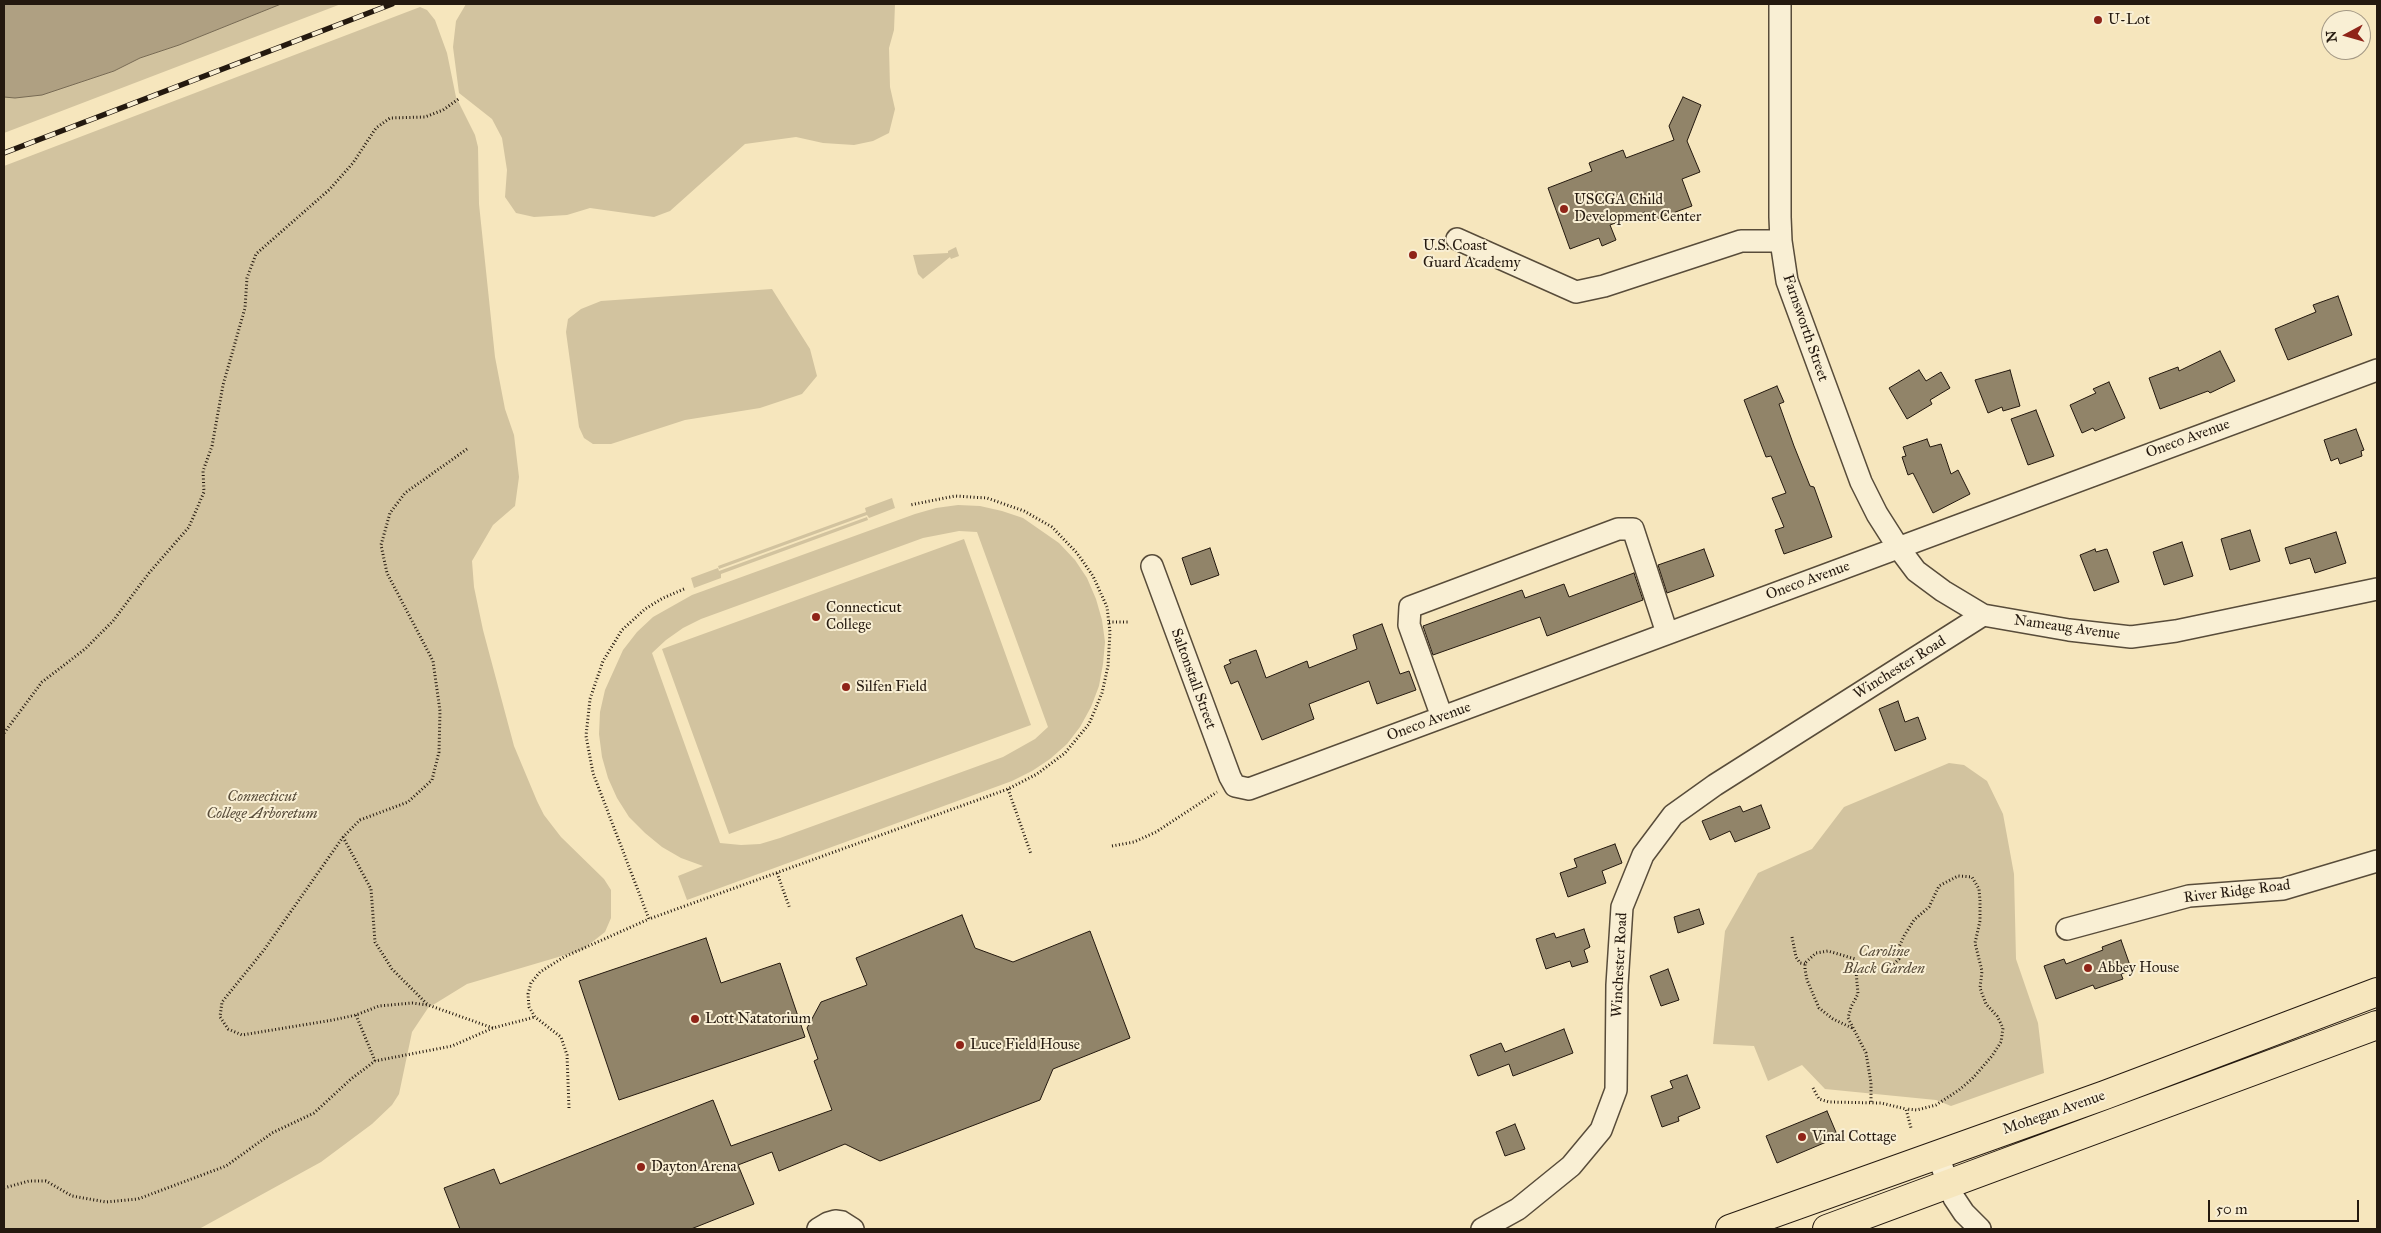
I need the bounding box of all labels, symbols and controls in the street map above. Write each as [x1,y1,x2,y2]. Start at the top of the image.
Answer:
north arrow [2321,10,2371,60]
place label: U-Lot [2108,11,2150,29]
marker: U-Lot [2092,14,2104,26]
text: N [2323,30,2341,43]
place label: USCGA Child Development Center [1574,191,1701,226]
marker: USCGA Child Development Center [1558,203,1570,215]
place label: U.S. Coast Guard Academy [1423,237,1520,272]
marker: U.S. Coast Guard Academy [1407,249,1419,261]
street label: Farnsworth Street [1778,272,1832,384]
street label: Oneco Avenue [2144,415,2232,463]
street label: Oneco Avenue [1764,557,1852,605]
place label: Connecticut College [826,599,902,634]
marker: Connecticut College [810,611,822,623]
street label: Nameaug Avenue [2013,612,2121,644]
street label: Saltonstall Street [1166,626,1220,732]
street label: Winchester Road [1851,632,1949,704]
place label: Silfen Field [856,678,927,696]
marker: Silfen Field [840,681,852,693]
street label: Oneco Avenue [1385,698,1473,746]
park label: Connecticut College Arboretum [206,788,318,823]
street label: River Ridge Road [2183,877,2291,907]
street label: Winchester Road [1608,912,1632,1018]
park label: Caroline Black Garden [1843,943,1925,978]
place label: Abbey House [2098,959,2179,977]
marker: Abbey House [2082,962,2094,974]
place label: Lott Natatorium [705,1010,811,1028]
marker: Lott Natatorium [689,1013,701,1025]
place label: Luce Field House [970,1036,1080,1054]
marker: Luce Field House [954,1039,966,1051]
street label: Mohegan Avenue [2000,1087,2108,1139]
place label: Vinal Cottage [1812,1128,1896,1146]
marker: Vinal Cottage [1796,1131,1808,1143]
place label: Dayton Arena [651,1158,737,1176]
marker: Dayton Arena [635,1161,647,1173]
scale bar [2211,1190,2362,1222]
text: 50 m [2216,1200,2248,1218]

